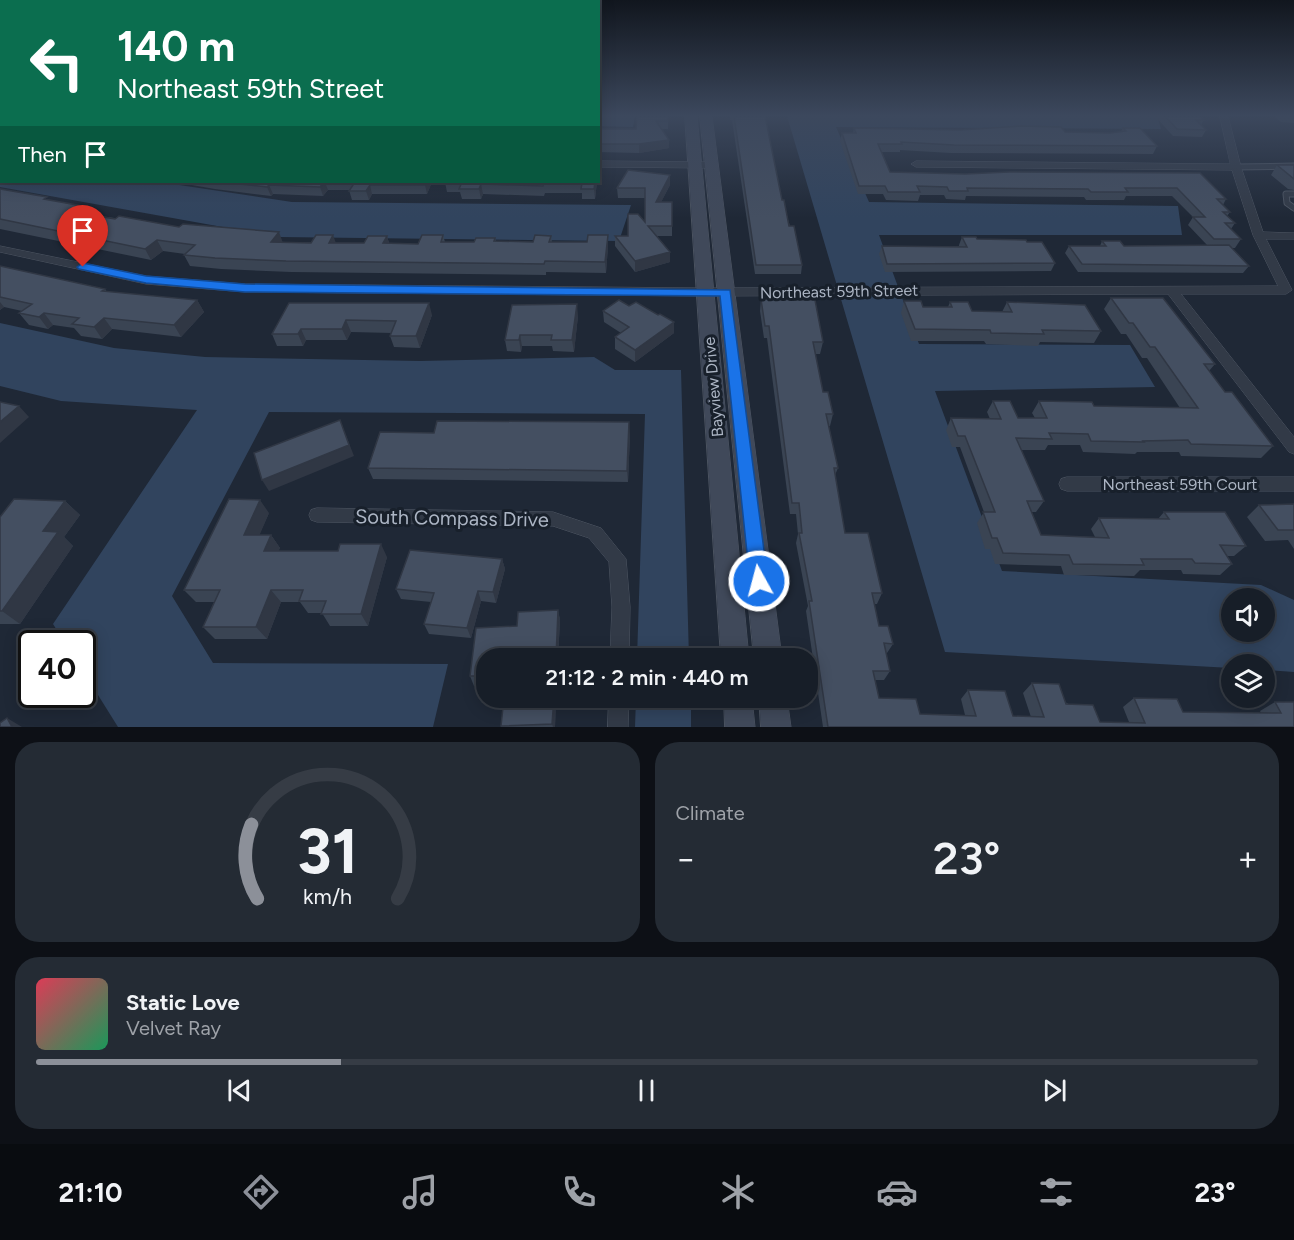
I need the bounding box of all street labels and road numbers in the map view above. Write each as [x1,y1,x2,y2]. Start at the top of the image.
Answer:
street label: Northeast 59th Street [760,281,918,302]
street label: Bayview Drive [700,336,727,438]
street label: Northeast 59th Court [1103,475,1257,494]
street label: South Compass Drive [355,504,549,532]

